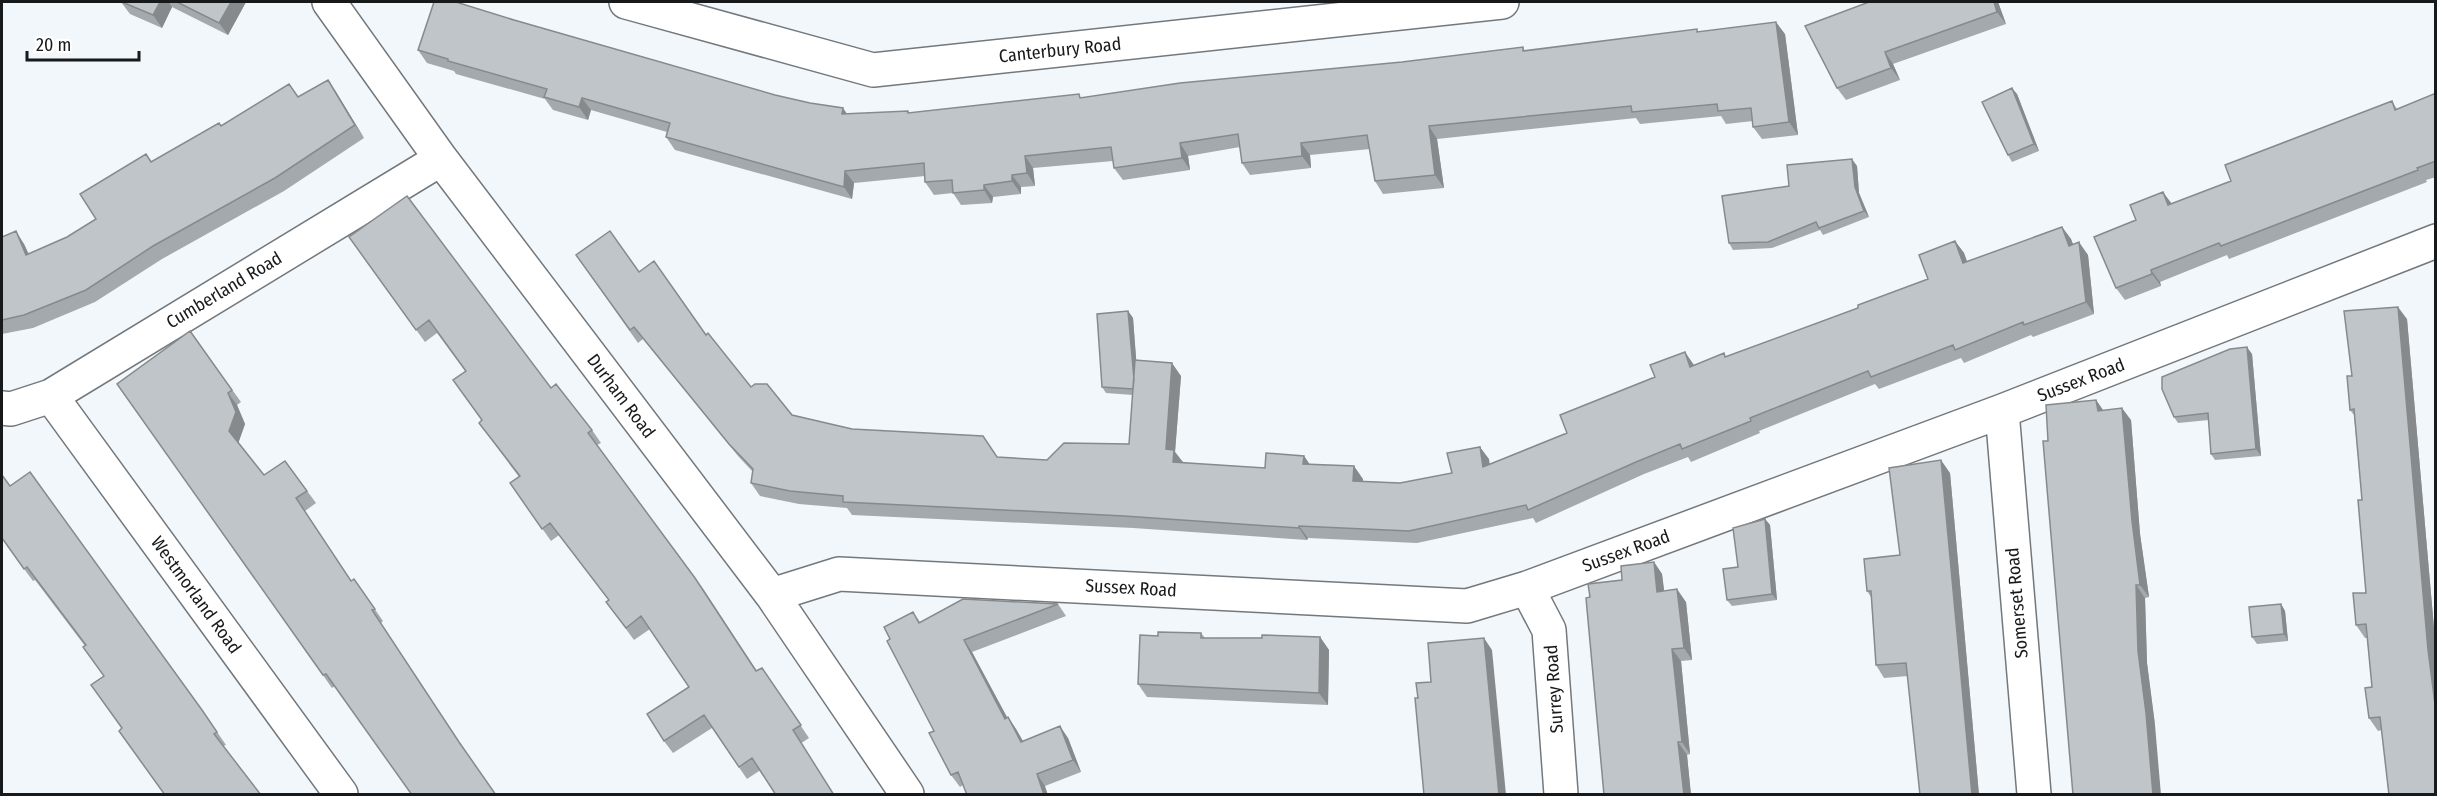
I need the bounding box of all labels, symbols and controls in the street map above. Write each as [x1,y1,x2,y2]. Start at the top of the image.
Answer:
scale bar [27,24,140,62]
street label: Canterbury Road [998,33,1122,67]
text: 20 m [36,34,71,56]
street label: Cumberland Road [162,247,286,333]
street label: Durham Road [582,350,660,442]
street label: Sussex Road [2034,353,2128,407]
street label: Sussex Road [1579,525,1673,577]
street label: Westmorland Road [146,532,246,658]
street label: Somerset Road [2001,547,2033,659]
street label: Sussex Road [1085,575,1177,601]
street label: Surrey Road [1540,644,1568,734]

